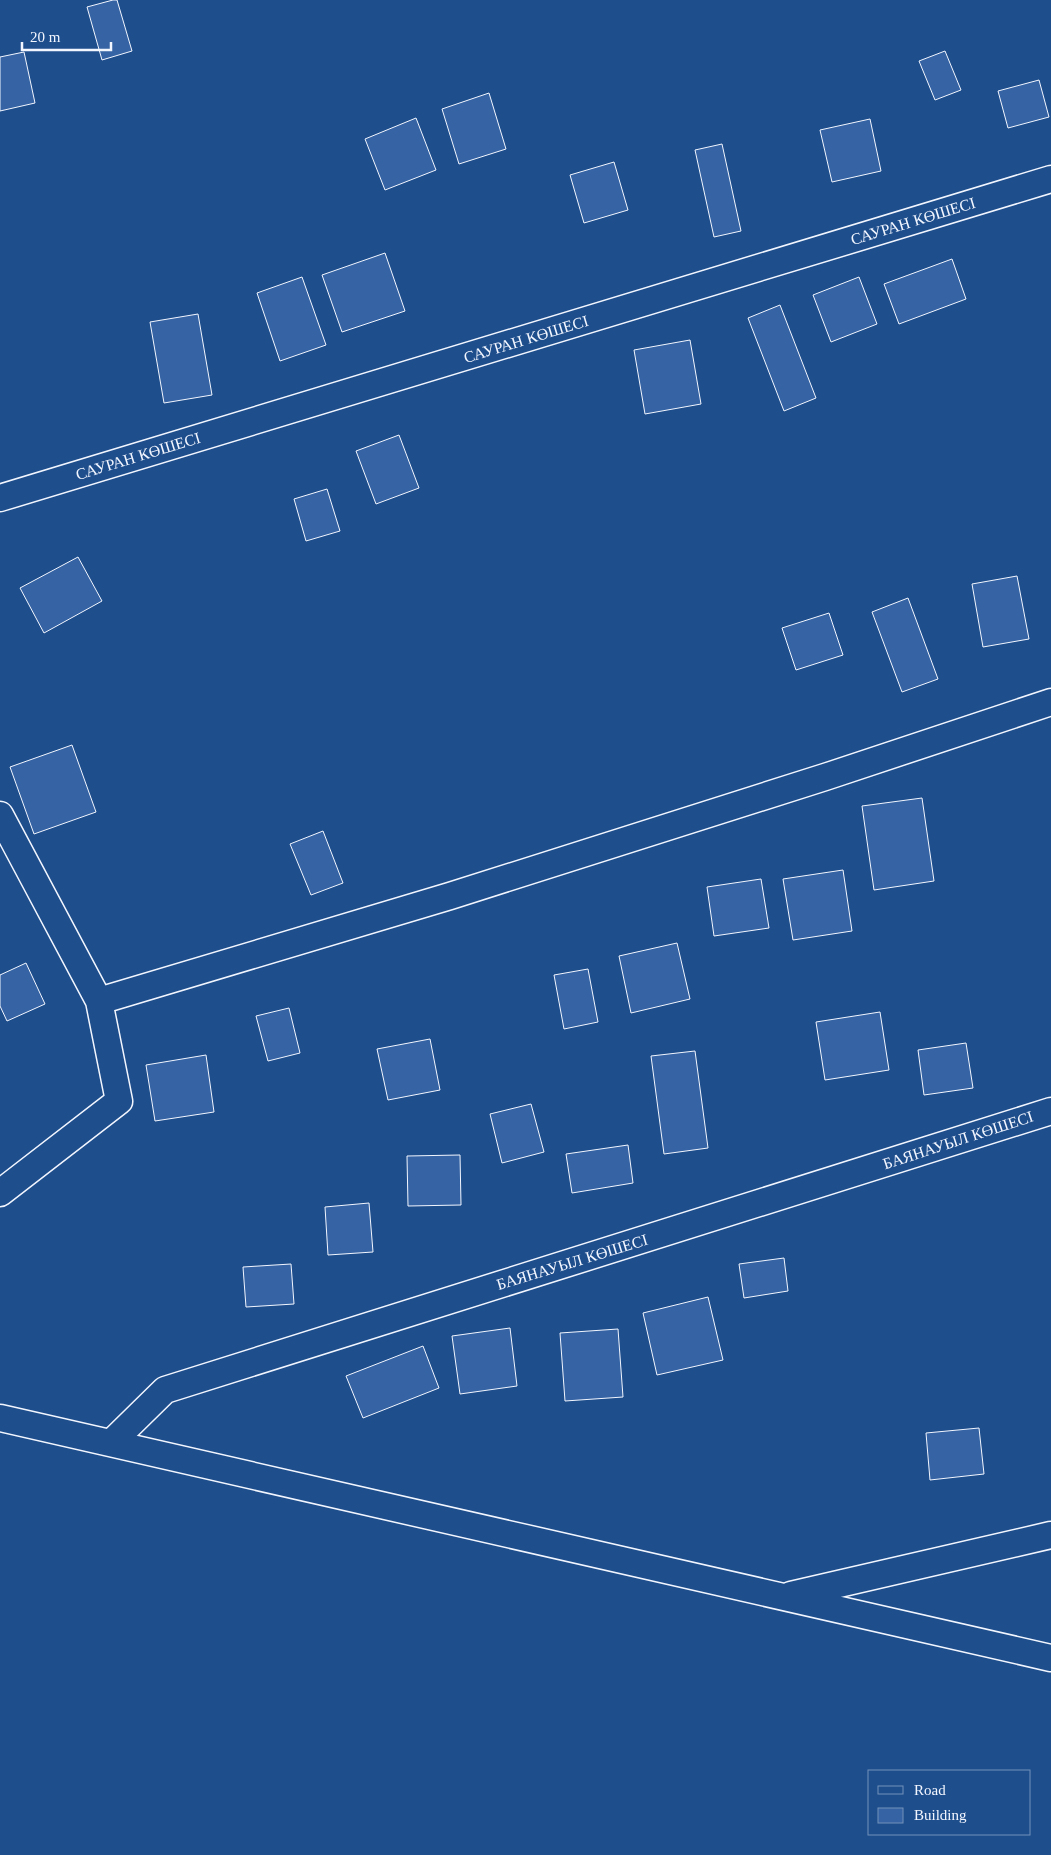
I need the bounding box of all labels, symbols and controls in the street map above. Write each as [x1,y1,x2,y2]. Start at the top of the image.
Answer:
scale bar [22,20,111,52]
text: 20 m [30,29,61,45]
street label: САУРАН КӨШЕСІ [849,194,977,248]
street label: САУРАН КӨШЕСІ [462,312,590,366]
street label: САУРАН КӨШЕСІ [74,429,202,483]
street label: БАЯНАУЫЛ КӨШЕСІ [881,1108,1035,1172]
street label: БАЯНАУЫЛ КӨШЕСІ [494,1231,650,1293]
legend [868,1770,1031,1835]
text: Road [914,1782,946,1798]
text: Building [914,1807,967,1823]

